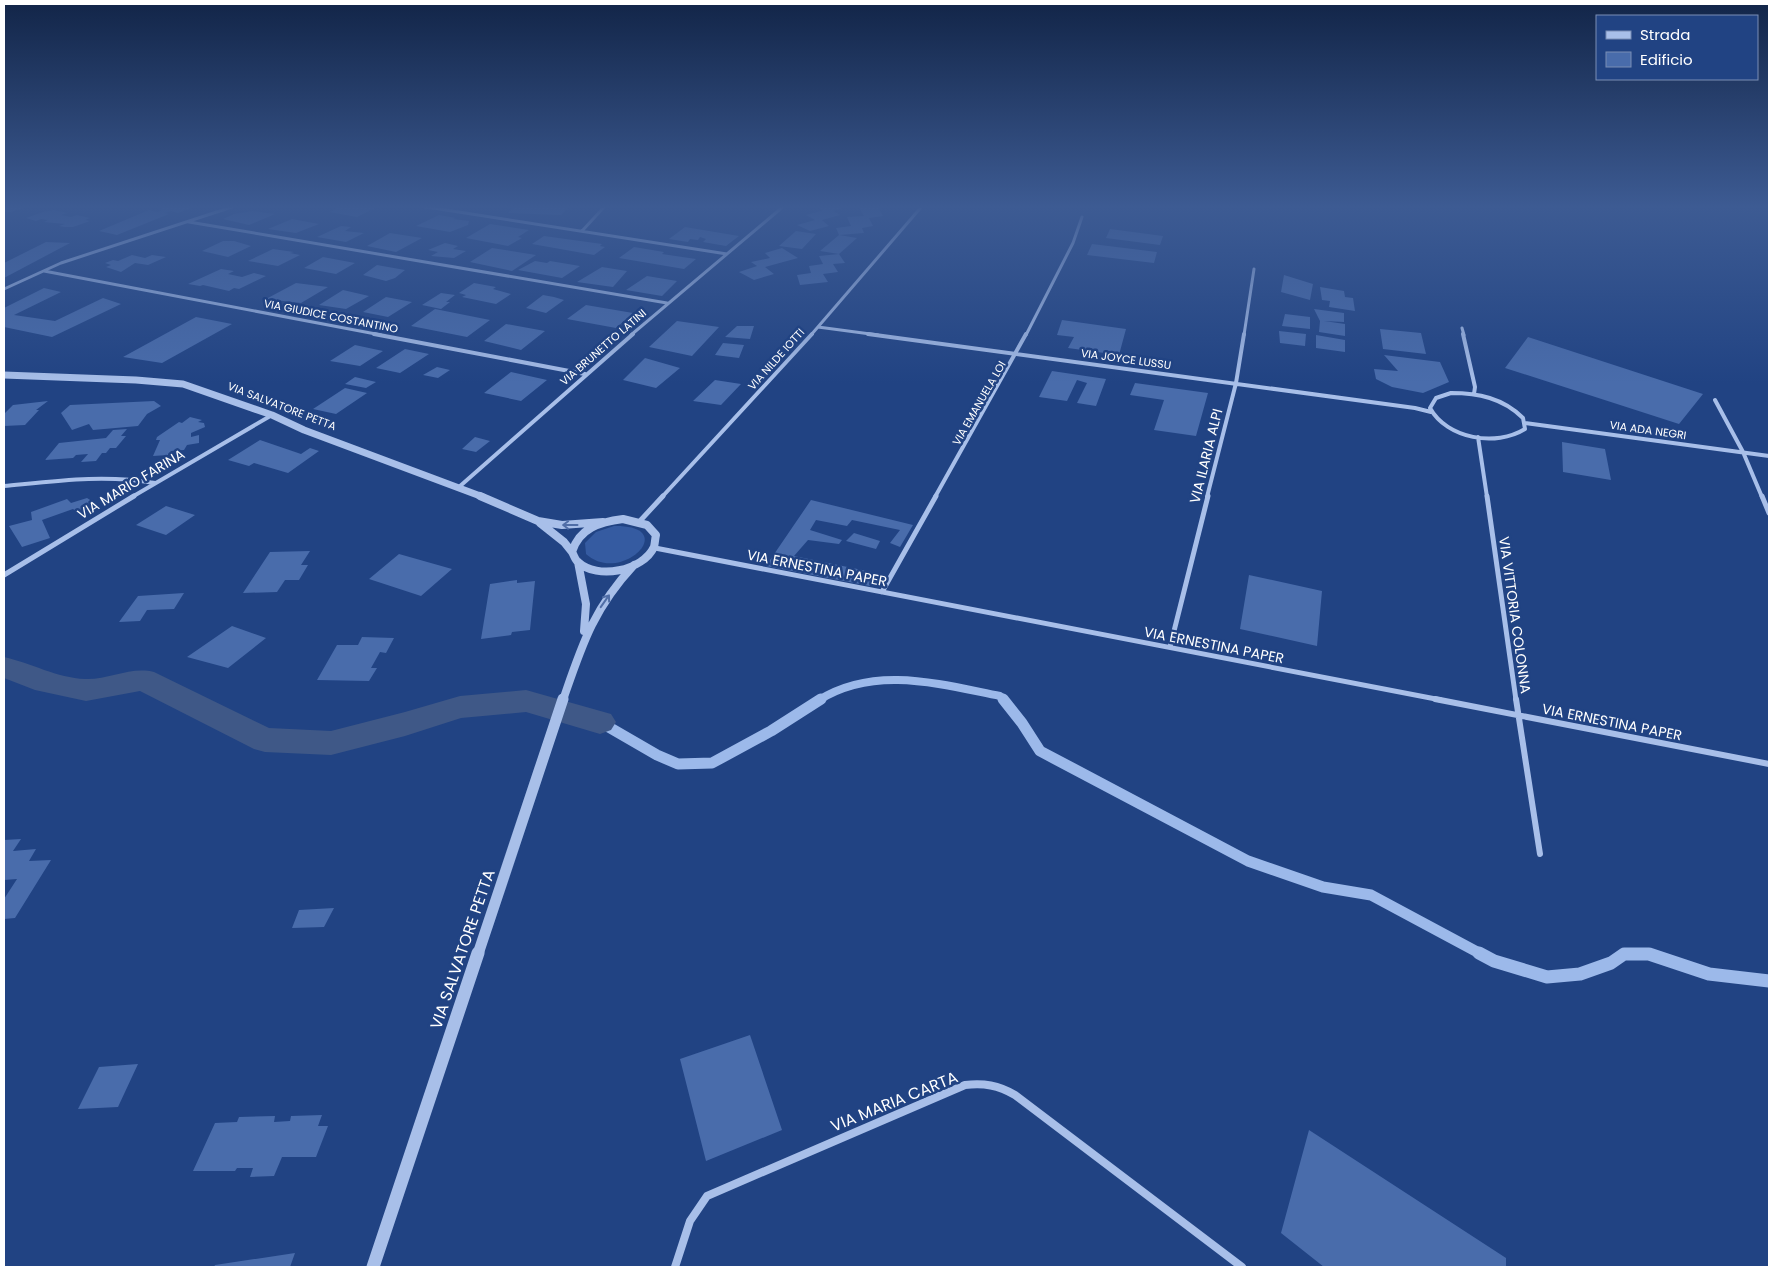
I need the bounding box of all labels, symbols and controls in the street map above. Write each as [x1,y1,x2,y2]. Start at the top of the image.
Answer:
legend [1596,15,1758,80]
text: Strada [1640,24,1690,45]
text: Edificio [1640,49,1693,70]
street label: VIA GIUDICE COSTANTINO [262,295,400,337]
street label: VIA BRUNETTO LATINI [556,305,650,389]
street label: VIA NILDE IOTTI [744,325,808,393]
street label: VIA JOYCE LUSSU [1080,345,1172,373]
street label: VIA EMANUELA LOI [948,358,1010,448]
street label: VIA SALVATORE PETTA [225,378,339,434]
street label: VIA ILARIA ALPI [1185,406,1227,506]
street label: VIA ADA NEGRI [1609,417,1687,443]
street label: VIA MARIO FARINA [74,444,188,524]
one-way arrow [562,520,578,530]
street label: VIA VITTORIA COLONNA [1494,535,1536,695]
street label: VIA ERNESTINA PAPER [745,545,889,591]
one-way arrow [600,594,610,608]
street label: VIA ERNESTINA PAPER [1142,622,1286,668]
street label: VIA ERNESTINA PAPER [1540,699,1684,745]
street label: VIA SALVATORE PETTA [424,866,501,1032]
street label: VIA MARIA CARTA [827,1065,961,1137]

